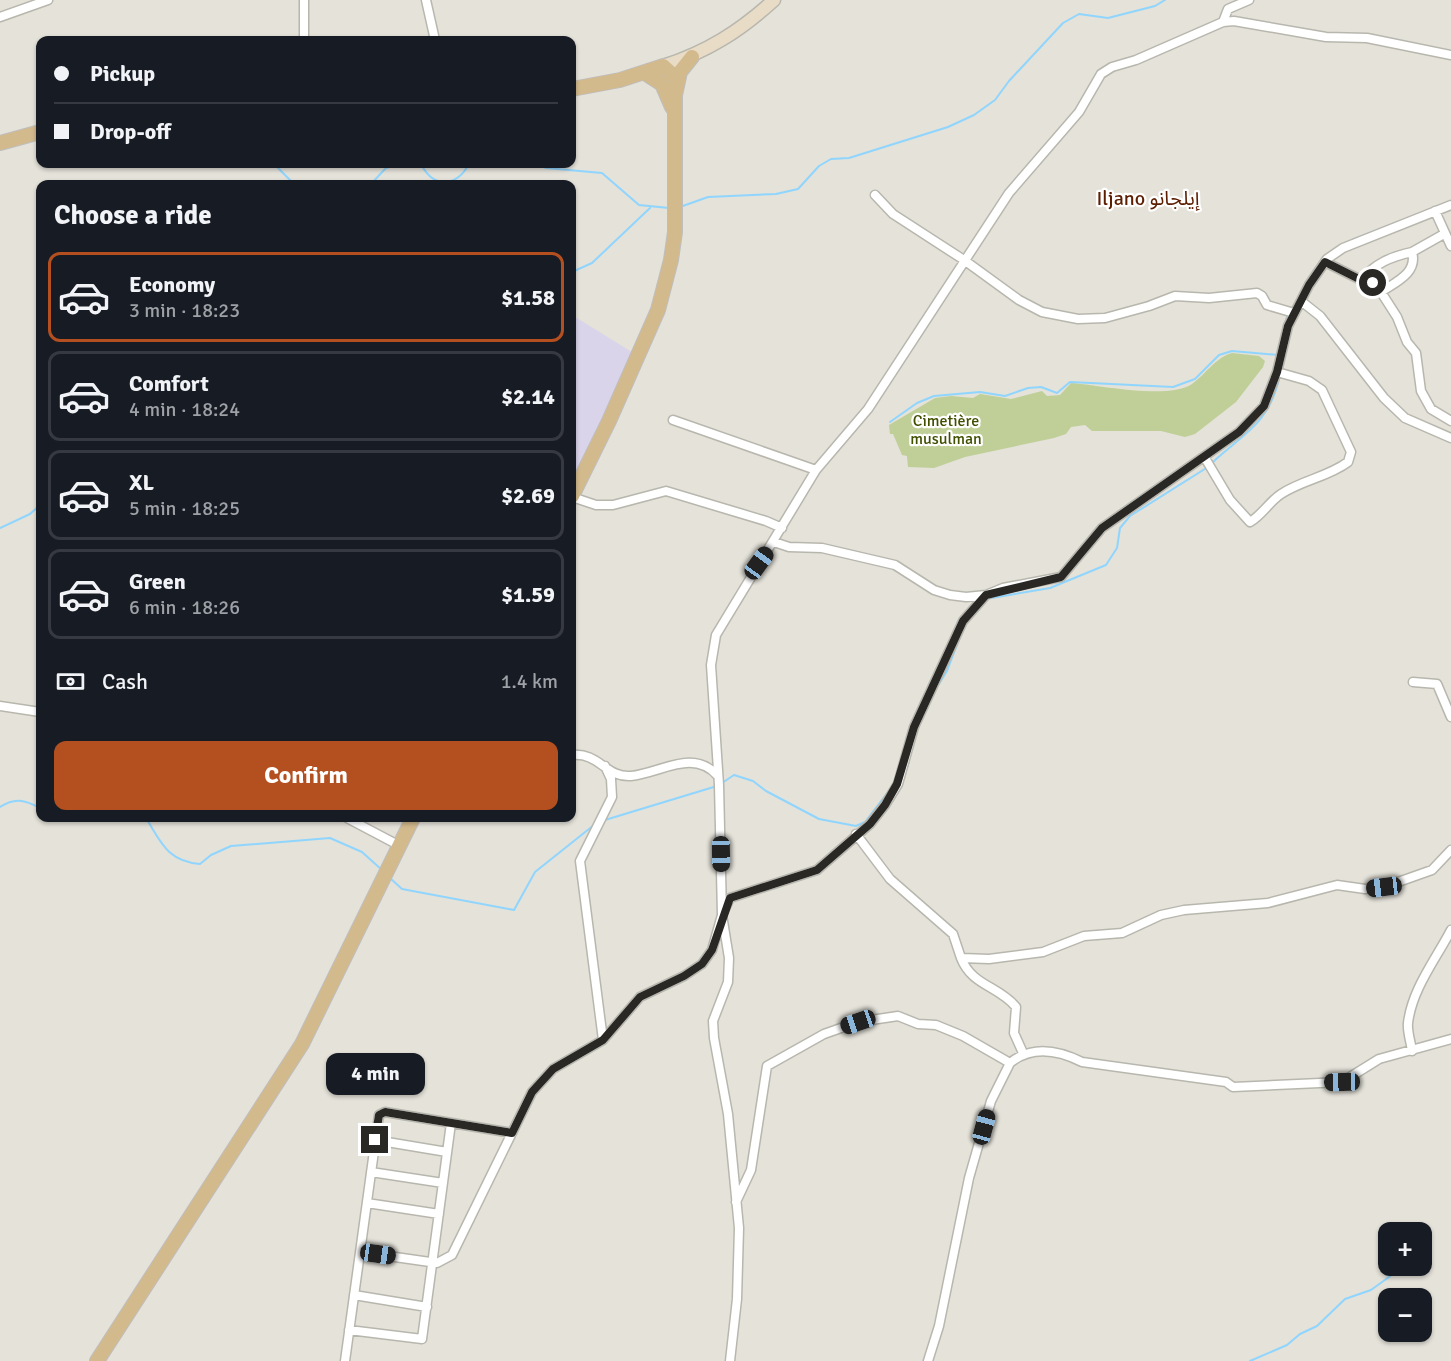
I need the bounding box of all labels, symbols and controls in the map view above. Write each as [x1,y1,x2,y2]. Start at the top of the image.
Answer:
text: Pickup [90,60,155,87]
text: Drop-off [90,118,171,145]
district label: Iljano إيلجانو [1096,186,1200,211]
text: Choose a ride [54,199,212,232]
route start [1359,269,1386,296]
icon: car [57,270,111,324]
text: Economy [129,271,215,298]
text: $1.58 [501,284,555,311]
text: 3 min · 18:23 [129,298,240,323]
icon: car [57,369,111,423]
text: Comfort [129,370,209,397]
text: $2.14 [501,383,555,410]
text: 4 min · 18:24 [129,397,240,422]
park label: Cimetière musulman [910,411,982,449]
icon: car [57,468,111,522]
text: XL [129,469,154,496]
text: $2.69 [501,482,555,509]
text: 5 min · 18:25 [129,496,240,521]
car [741,543,777,583]
icon: car [57,567,111,621]
text: Green [129,568,186,595]
text: $1.59 [501,581,555,608]
text: 6 min · 18:26 [129,595,240,620]
icon: cash [54,665,87,698]
text: Cash [102,668,148,695]
text: 1.4 km [501,669,558,694]
button: Confirm [54,741,558,810]
car [712,836,730,872]
car [1365,876,1403,898]
car [838,1008,878,1036]
callout: 4 min [326,1053,424,1095]
text: 4 min [351,1061,400,1086]
car [1324,1073,1360,1091]
car [971,1107,997,1147]
route end [361,1126,388,1153]
map controls [1378,1222,1432,1342]
button: + [1378,1222,1432,1276]
car [359,1243,397,1265]
button: − [1378,1288,1432,1342]

